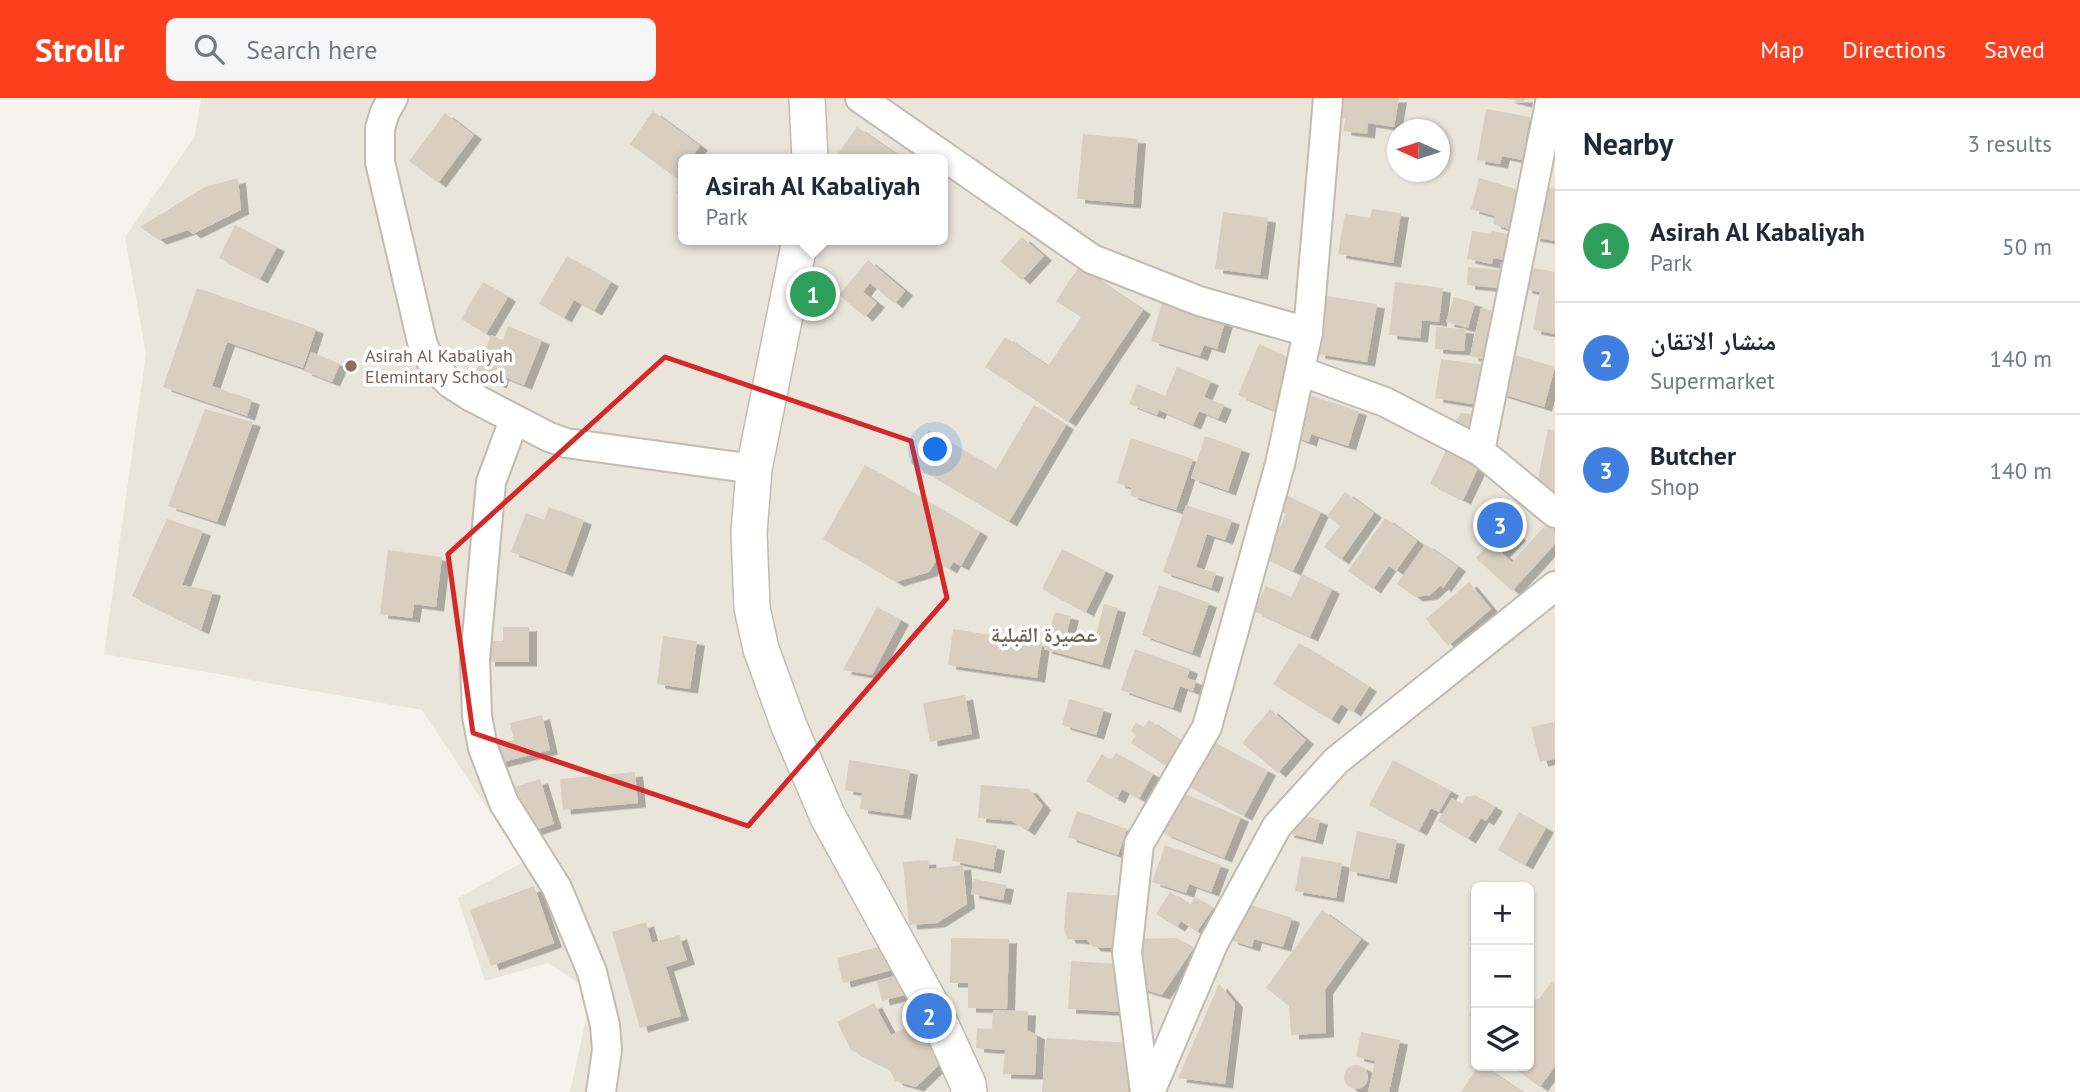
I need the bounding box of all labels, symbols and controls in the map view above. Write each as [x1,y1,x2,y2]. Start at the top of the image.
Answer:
search box [166,18,656,81]
text: Strollr [35,28,124,71]
icon: search [190,30,228,68]
text: Search here [246,33,377,66]
text: Map [1760,34,1804,65]
text: Directions [1842,34,1946,65]
text: Saved [1984,34,2045,65]
north arrow [1387,119,1450,182]
text: Nearby [1583,124,1673,163]
text: 3 results [1968,129,2052,158]
popup [678,154,948,245]
text: Asirah Al Kabaliyah [706,169,920,202]
text: Park [706,202,748,231]
text: Asirah Al Kabaliyah [1650,215,1865,248]
text: 1 [1599,232,1613,261]
text: 50 m [2002,232,2052,261]
text: Park [1650,248,1692,277]
pin: 1 [790,268,836,320]
text: منشار الاتقان [1650,324,1776,357]
place label: Asirah Al Kabaliyah Elemintary School [365,344,513,388]
text: 2 [1599,344,1613,373]
text: 140 m [1990,344,2052,373]
marker: Asirah Al Kabaliyah Elemintary School [343,358,359,374]
text: Supermarket [1650,366,1775,395]
your location [918,432,952,466]
text: Butcher [1650,439,1736,472]
text: 3 [1599,456,1613,485]
text: 140 m [1990,456,2052,485]
text: Shop [1650,472,1700,501]
pin: 3 [1477,499,1523,551]
district label: عصيرة القبلية [991,621,1097,648]
map controls [1471,882,1534,1071]
button: + [1471,882,1534,945]
button: − [1471,945,1534,1008]
pin: 2 [906,990,952,1042]
button: layers [1471,1008,1534,1071]

